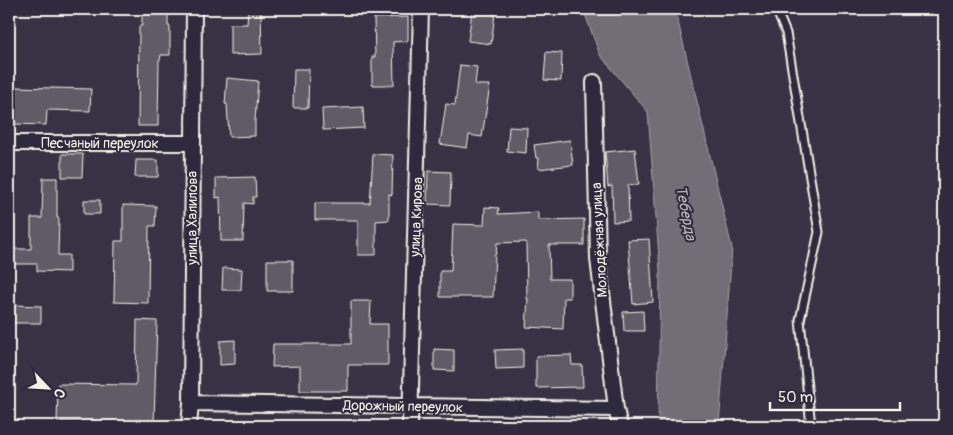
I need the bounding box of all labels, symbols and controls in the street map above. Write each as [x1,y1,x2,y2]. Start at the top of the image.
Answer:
street label: Песчаный переулок [41,135,159,152]
street label: улица Халилова [184,171,201,266]
street label: улица Кирова [407,177,426,258]
street label: Молодёжная улица [588,182,611,298]
water label: Теберда [671,184,700,243]
north arrow [22,362,72,412]
scale bar [770,380,900,412]
text: С [50,386,69,401]
text: 50 m [778,388,813,407]
street label: Дорожный переулок [342,397,463,416]

